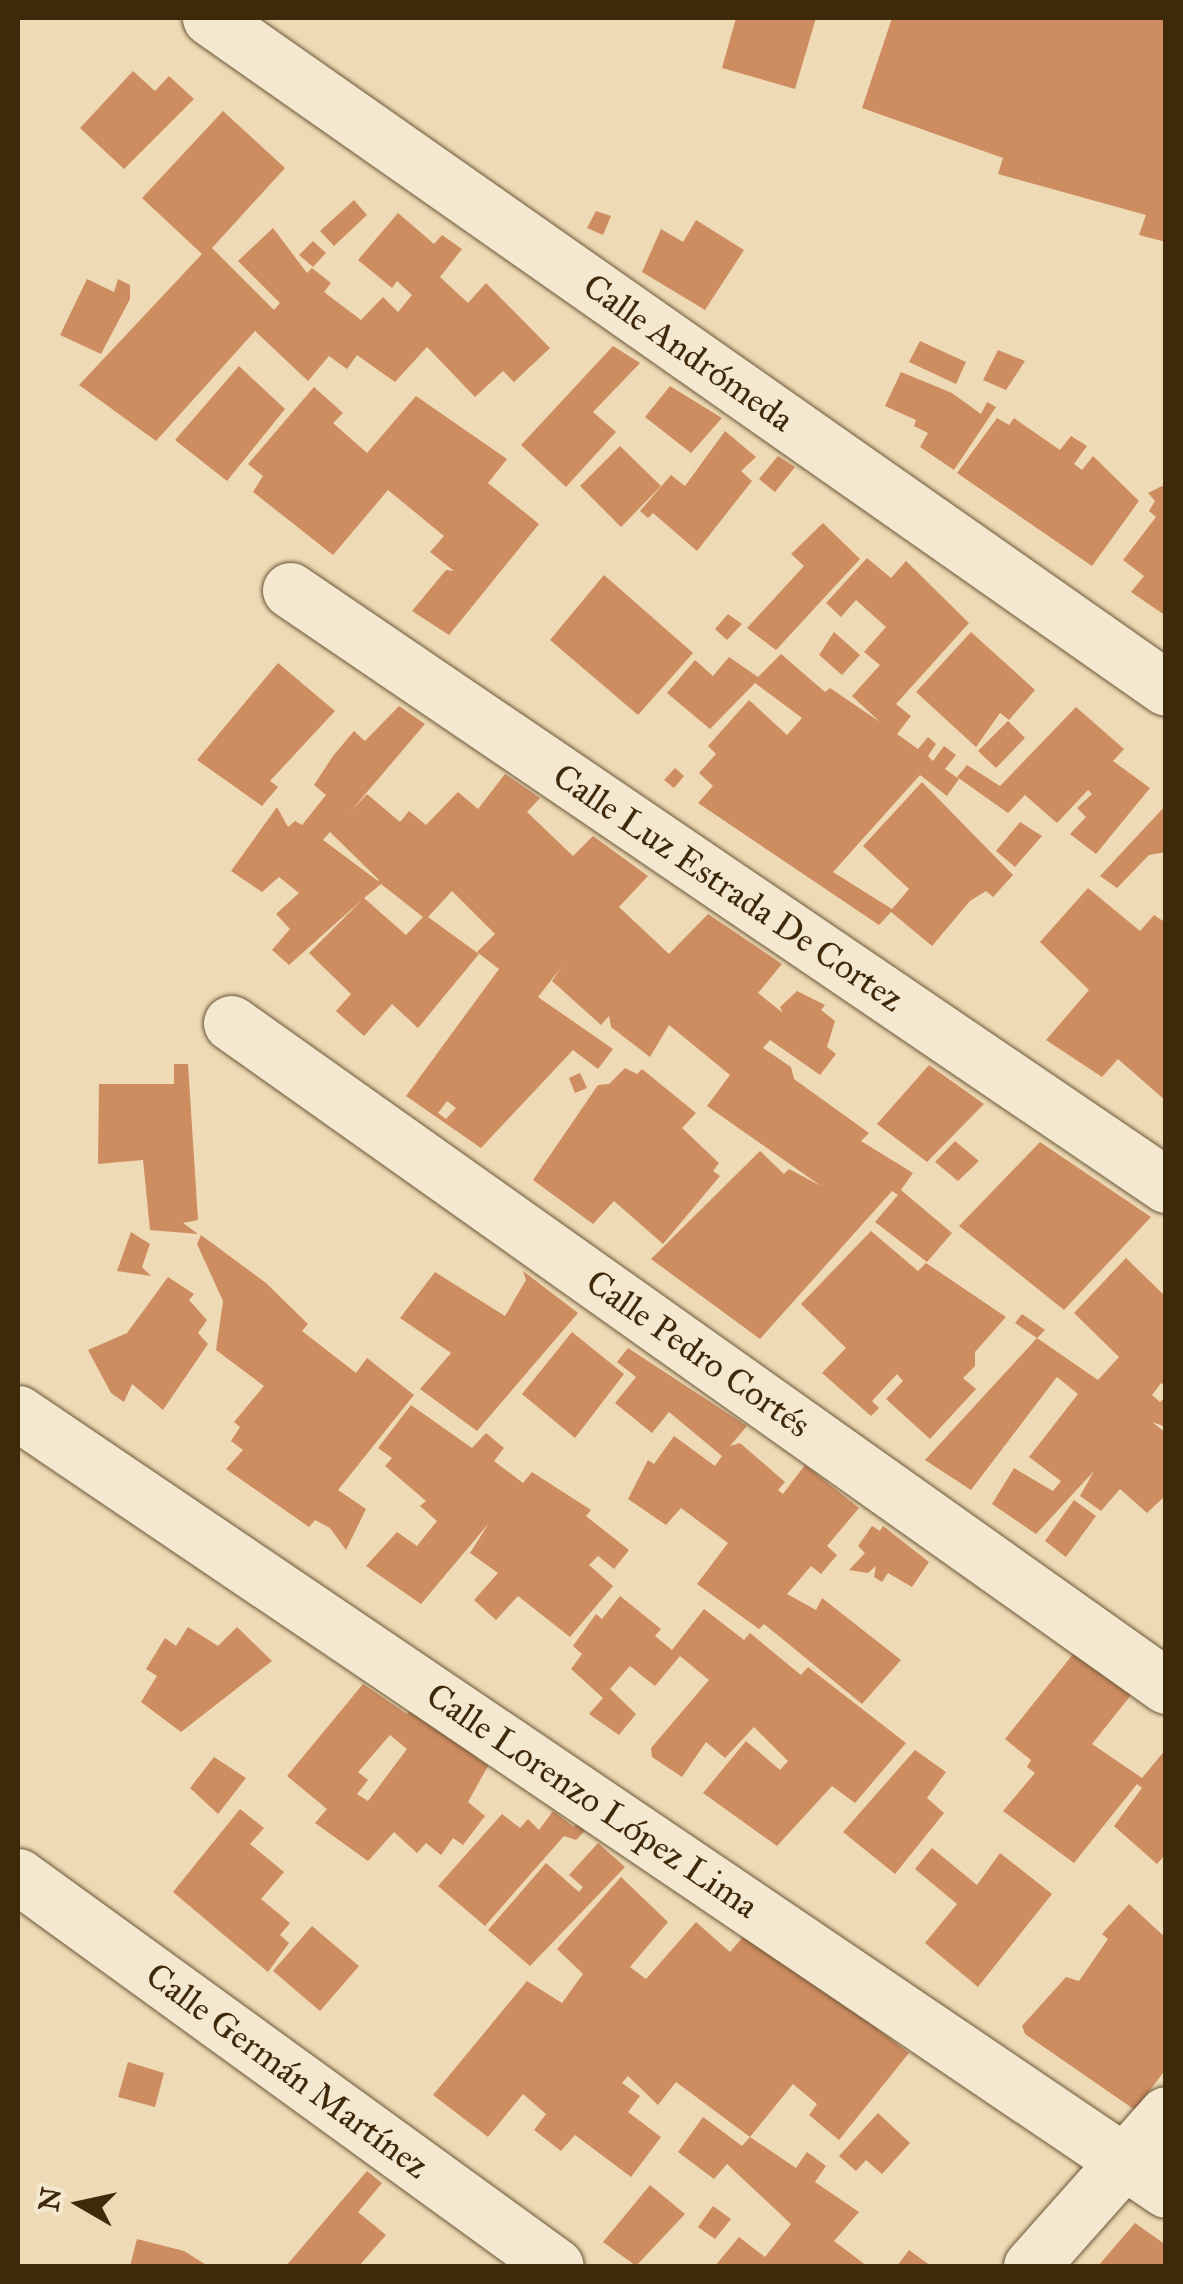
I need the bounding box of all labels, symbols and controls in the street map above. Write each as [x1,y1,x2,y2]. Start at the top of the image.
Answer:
street label: Calle Andrómeda [575,265,801,441]
street label: Calle Luz Estrada De Cortez [545,755,911,1021]
street label: Calle Pedro Cortés [578,1261,818,1447]
street label: Calle Lorenzo López Lima [418,1674,766,1928]
street label: Calle Germán Martínez [137,1954,437,2188]
north arrow [30,2154,130,2254]
text: N [31,2185,69,2214]

